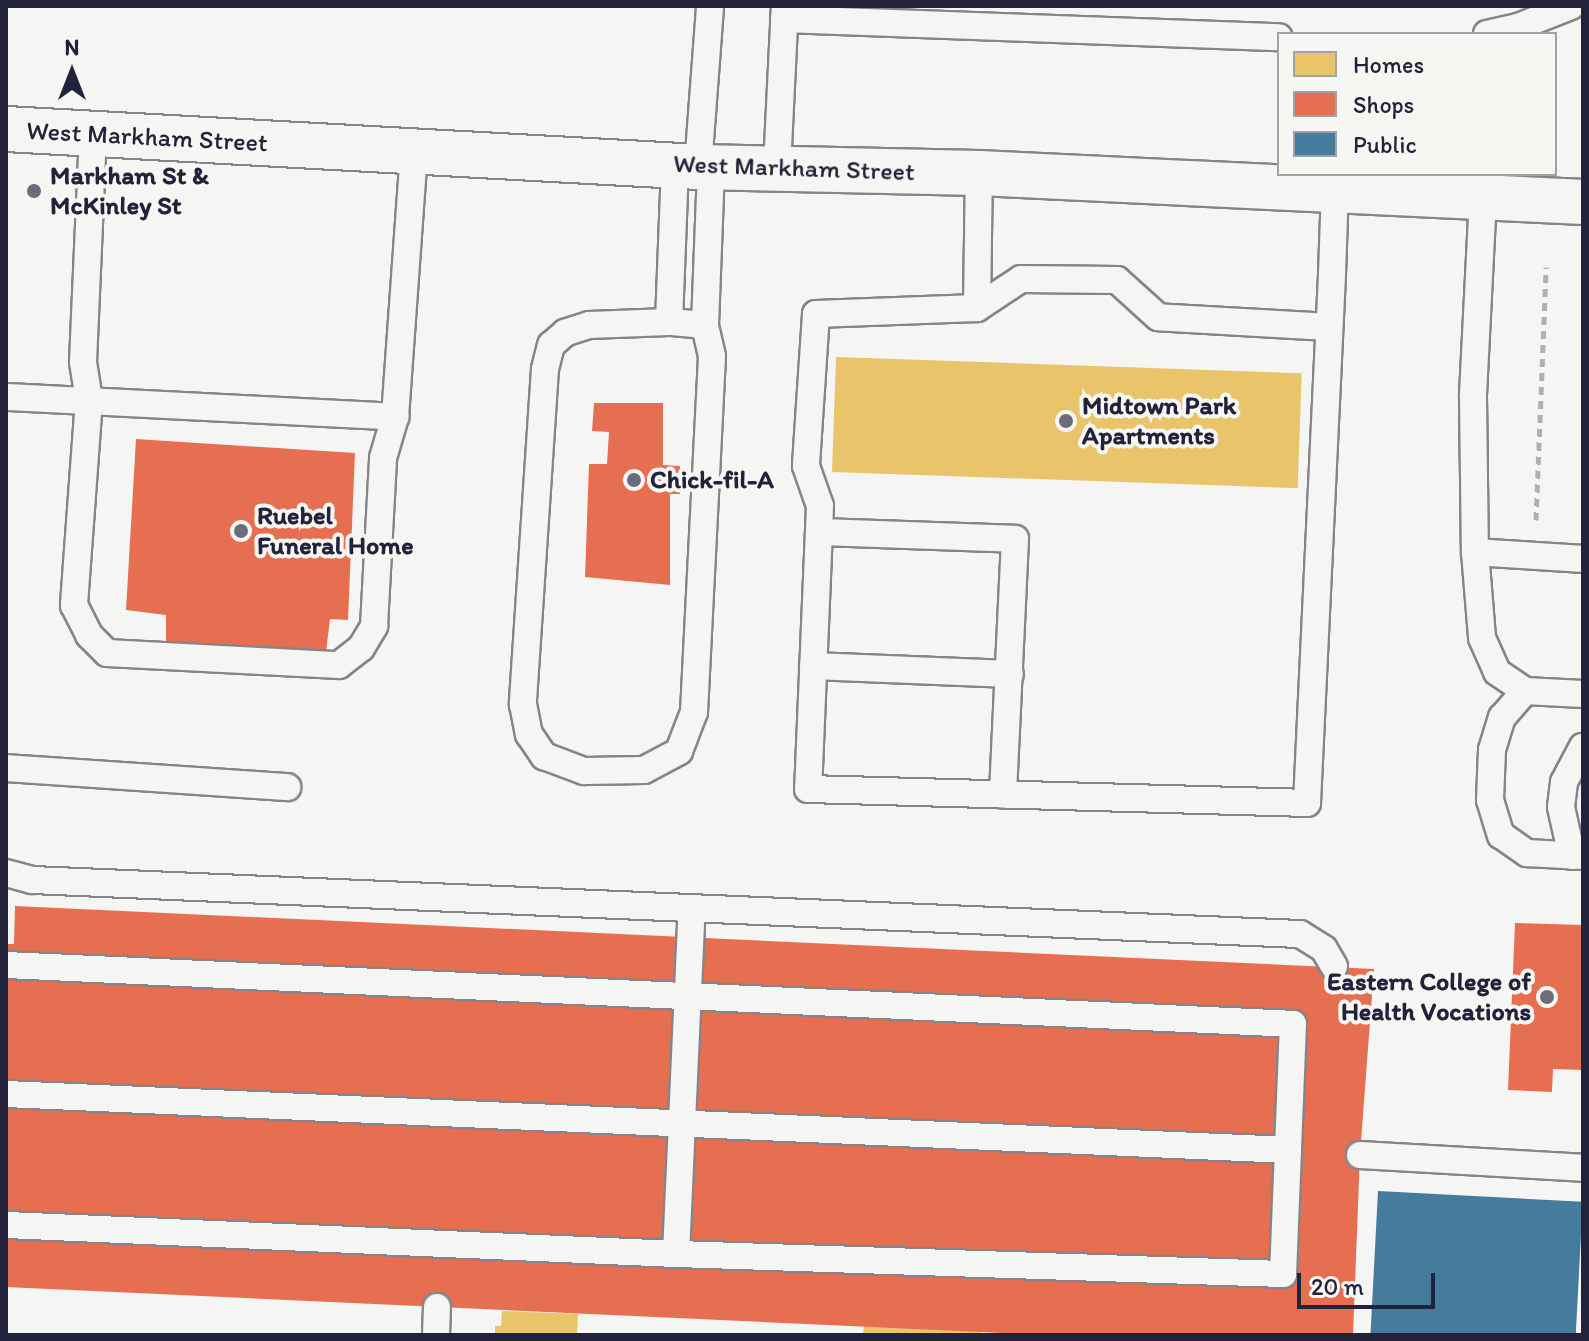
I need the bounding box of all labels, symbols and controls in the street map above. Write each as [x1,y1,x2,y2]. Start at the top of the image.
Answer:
north arrow [32,32,112,112]
legend [1277,32,1557,176]
text: N [65,34,79,61]
text: Homes [1353,50,1424,79]
text: Shops [1353,90,1414,119]
street label: West Markham Street [26,115,268,159]
text: Public [1353,130,1417,159]
street label: West Markham Street [673,148,915,188]
place label: Markham St & McKinley St [50,160,209,222]
marker: Markham St & McKinley St [25,182,43,200]
place label: Midtown Park Apartments [1082,390,1236,452]
marker: Midtown Park Apartments [1057,412,1075,430]
place label: Chick-fil-A [650,464,774,496]
marker: Chick-fil-A [625,471,643,489]
place label: Ruebel Funeral Home [257,500,414,562]
marker: Ruebel Funeral Home [232,522,250,540]
place label: Eastern College of Health Vocations [1327,966,1531,1028]
marker: Eastern College of Health Vocations [1538,988,1556,1006]
scale bar [1301,1257,1439,1307]
text: 20 m [1311,1272,1364,1301]

